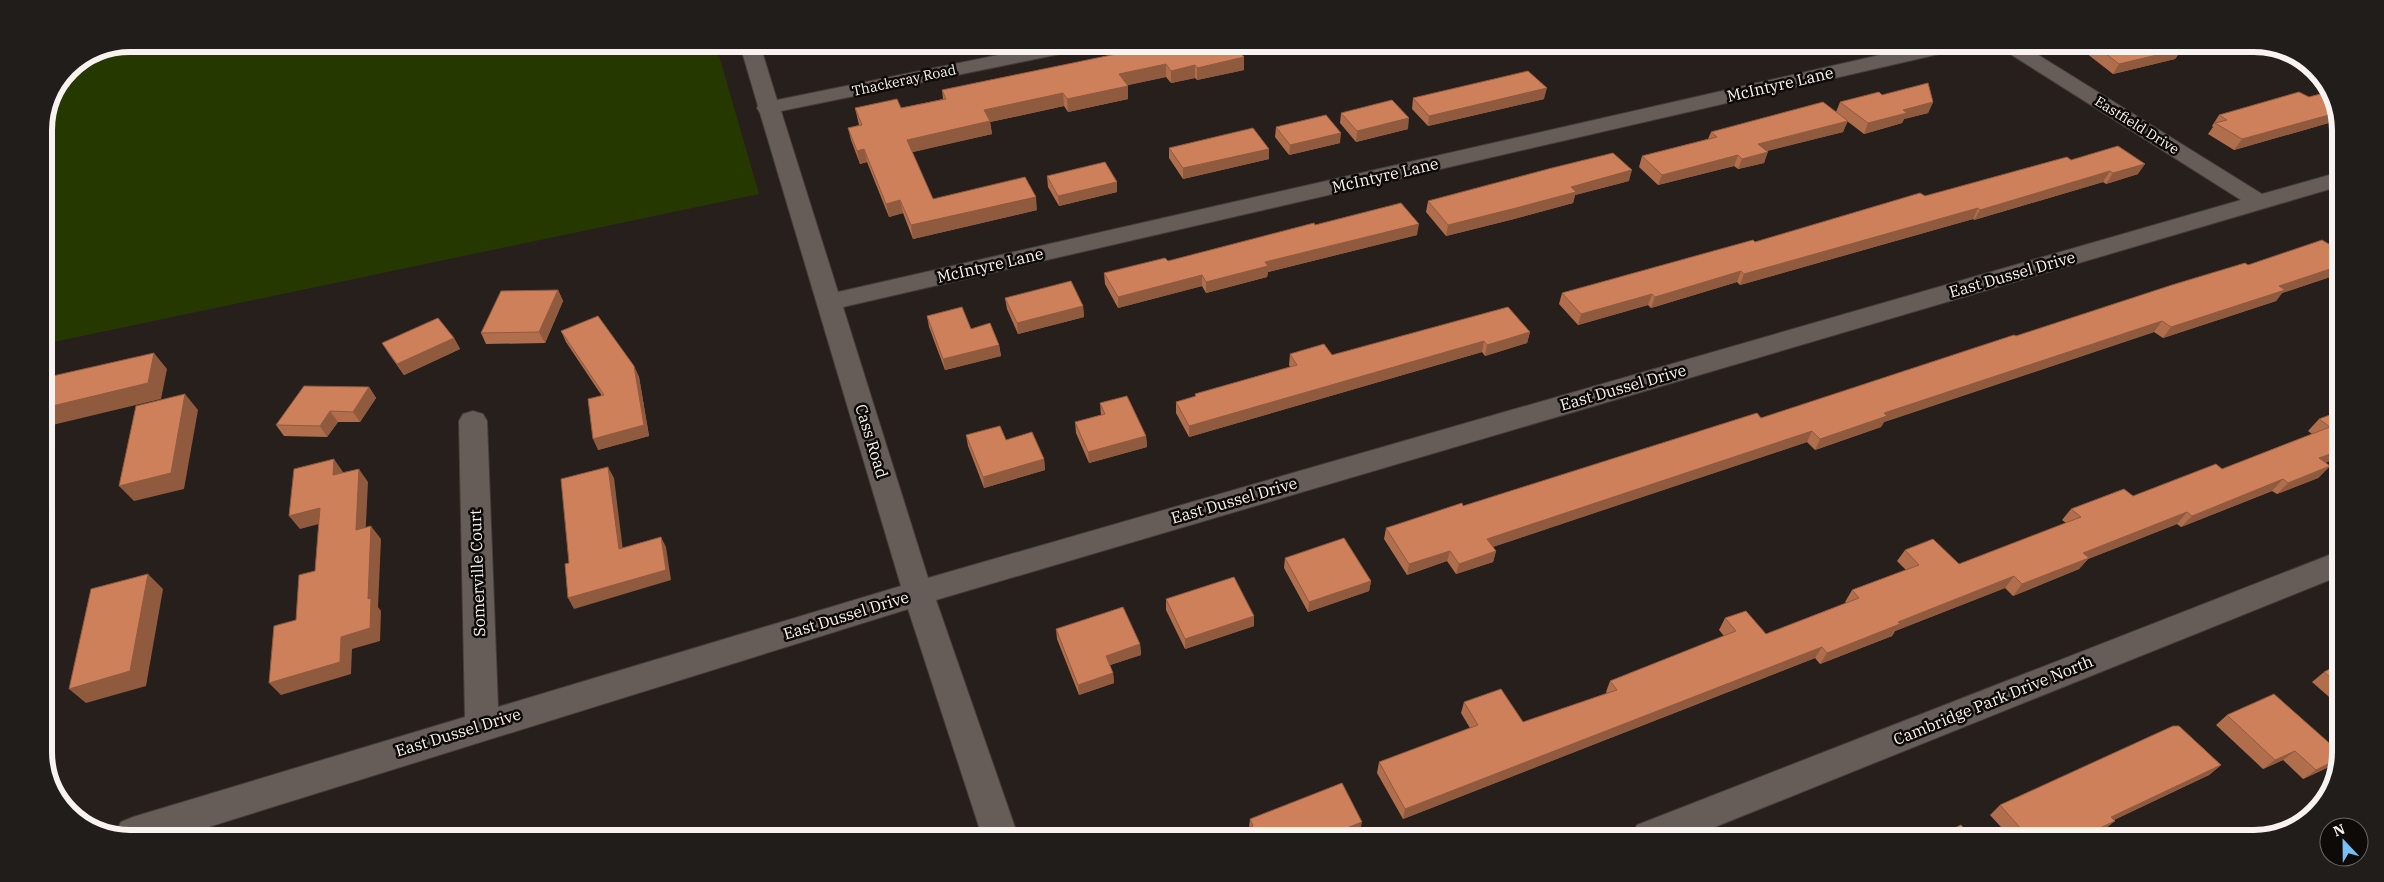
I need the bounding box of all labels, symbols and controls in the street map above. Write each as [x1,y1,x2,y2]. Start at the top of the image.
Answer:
street label: Thackeray Road [850,60,958,100]
street label: McIntyre Lane [1725,62,1835,106]
street label: Eastfield Drive [2092,92,2182,158]
street label: McIntyre Lane [1330,153,1440,197]
street label: McIntyre Lane [935,243,1045,287]
street label: East Dussel Drive [1947,246,2077,302]
street label: East Dussel Drive [1558,359,1688,415]
street label: Cass Road [851,402,893,481]
street label: East Dussel Drive [1169,472,1299,528]
street label: Somerville Court [465,509,489,637]
street label: East Dussel Drive [781,586,911,644]
street label: Cambridge Park Drive North [1890,651,2096,749]
street label: East Dussel Drive [393,703,523,761]
north arrow [2319,817,2369,867]
text: N [2331,820,2348,840]

